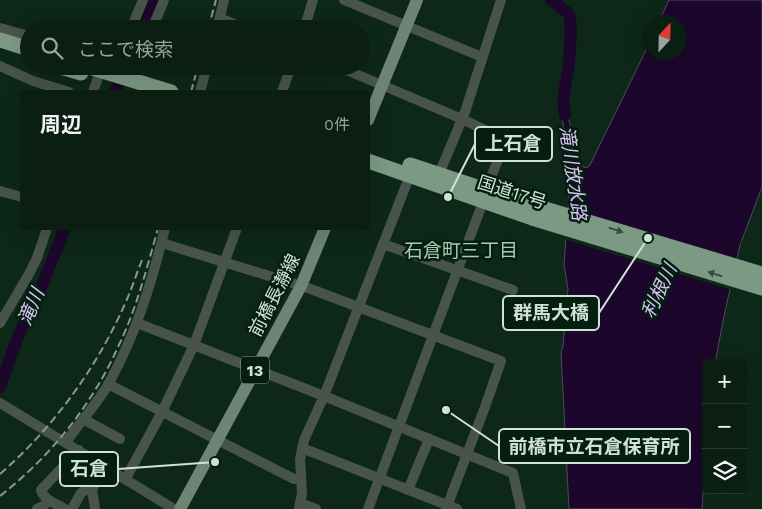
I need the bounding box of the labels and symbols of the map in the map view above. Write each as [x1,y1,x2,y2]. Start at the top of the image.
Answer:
north arrow [642,15,687,60]
water label: 滝川放水路 [555,124,591,224]
callout: 上石倉 [475,127,552,161]
text: 上石倉 [484,132,542,155]
street label: 国道17号 [475,171,549,213]
one-way arrow [608,227,623,235]
district label: 石倉町三丁目 [404,239,518,262]
street label: 前橋長瀞線 [244,250,304,340]
water label: 利根川 [637,259,682,322]
one-way arrow [708,270,723,278]
water label: 滝川 [13,283,50,329]
callout: 群馬大橋 [503,296,599,330]
text: 群馬大橋 [513,301,589,324]
road number: 13 [241,356,269,384]
callout: 前橋市立石倉保育所 [499,429,690,463]
text: 前橋市立石倉保育所 [508,435,680,458]
callout: 石倉 [60,452,118,486]
text: 石倉 [70,457,108,480]

